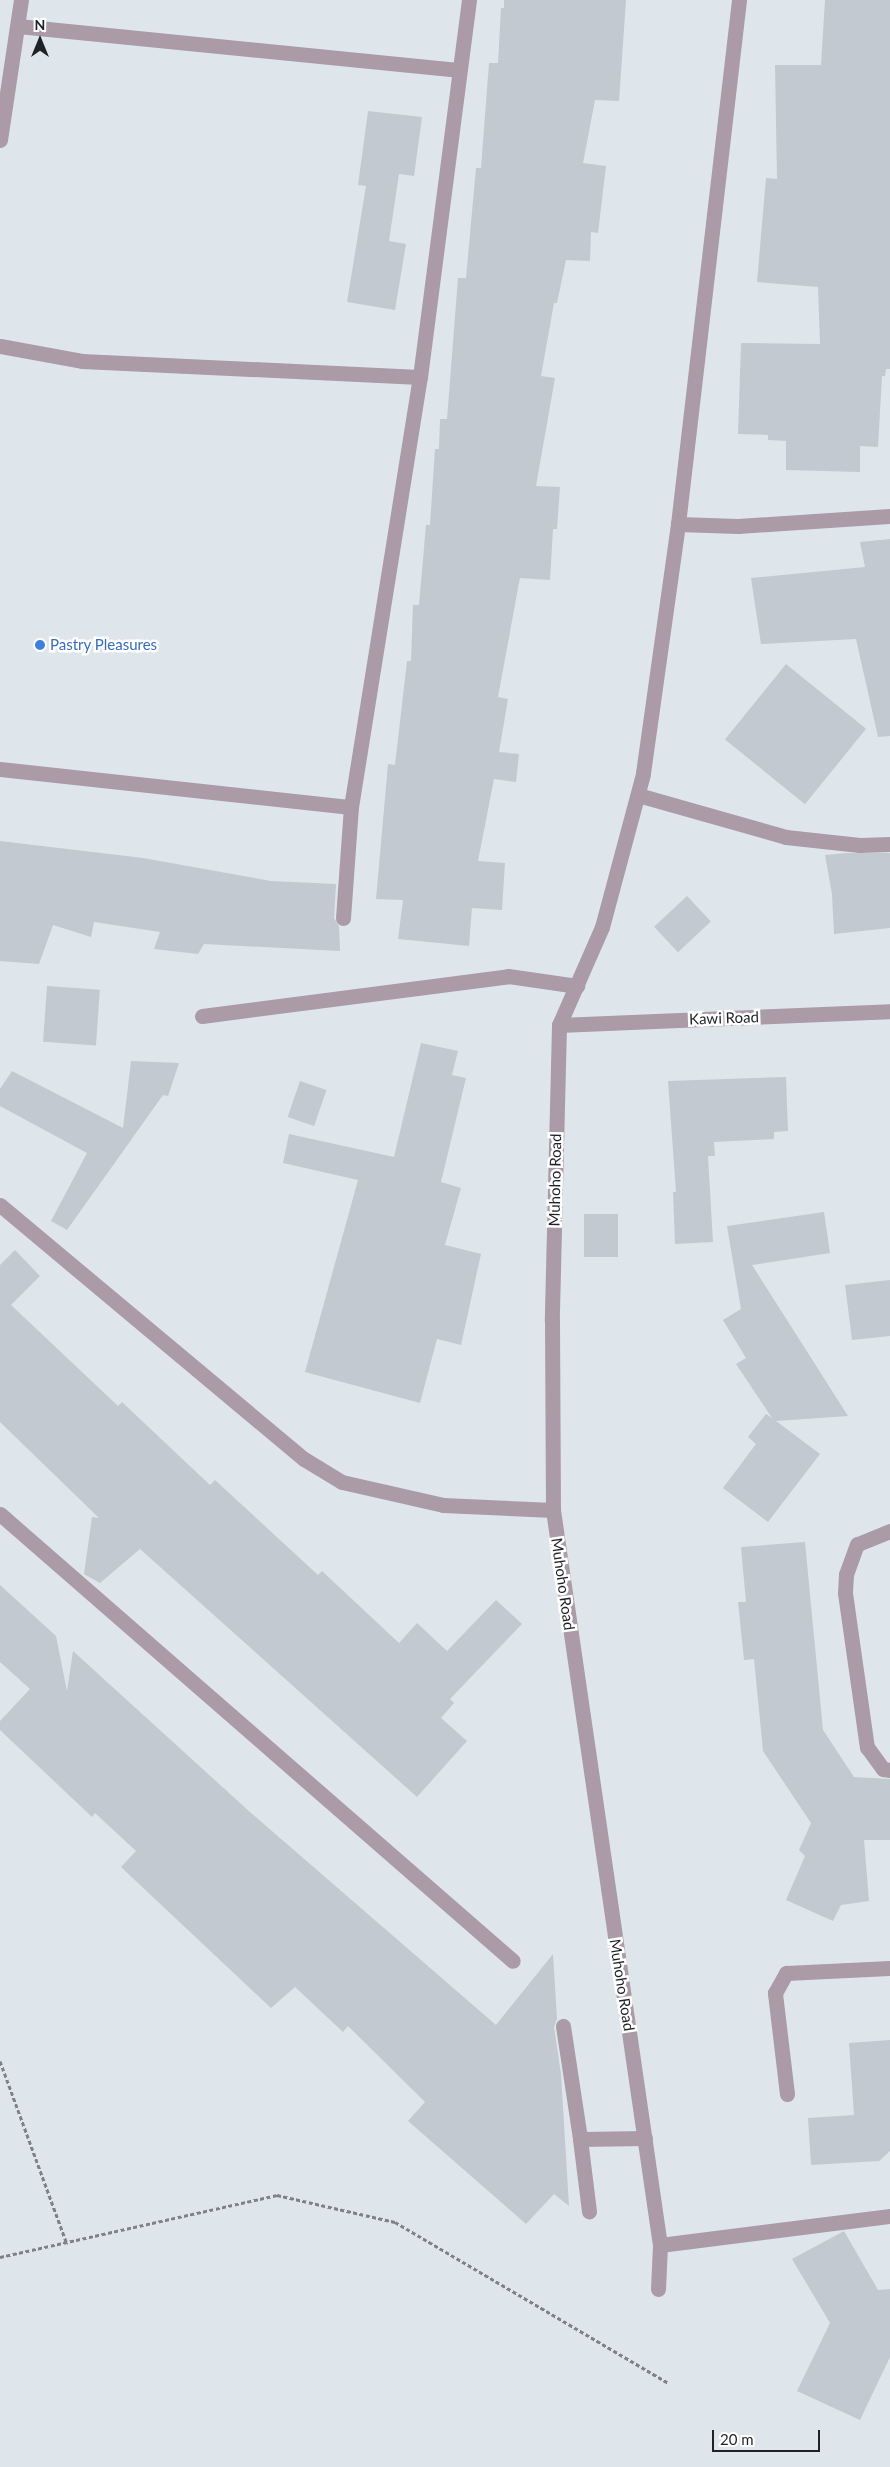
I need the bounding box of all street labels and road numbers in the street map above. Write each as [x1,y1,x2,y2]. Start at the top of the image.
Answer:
street label: Kawi Road [689,1008,759,1028]
street label: Muhoho Road [545,1133,565,1227]
street label: Muhoho Road [548,1537,578,1631]
street label: Muhoho Road [606,1938,638,2032]

